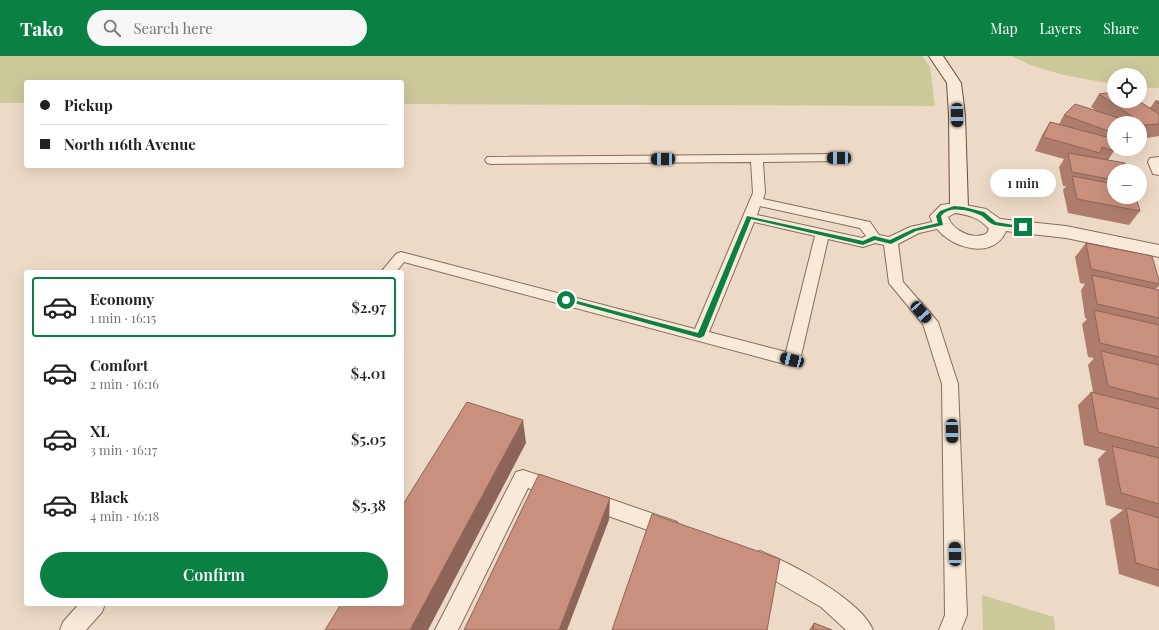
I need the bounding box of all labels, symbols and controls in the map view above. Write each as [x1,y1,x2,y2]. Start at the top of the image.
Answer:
search box [87,10,367,46]
text: Tako [20,15,63,41]
icon: search [101,17,123,39]
text: Search here [133,18,213,38]
text: Map [990,19,1018,38]
text: Layers [1040,19,1081,38]
text: Share [1103,19,1139,38]
map controls [1107,68,1147,204]
button: locate [1107,68,1147,108]
text: Pickup [64,95,113,115]
car [951,103,963,127]
button: + [1107,116,1147,156]
text: North 116th Avenue [64,134,196,154]
car [827,152,851,164]
car [651,153,675,165]
button: − [1107,164,1147,204]
callout: 1 min [990,169,1056,197]
text: 1 min [1007,174,1039,191]
route end [1014,218,1032,236]
icon: car [42,289,78,325]
text: Economy [90,289,154,309]
route start [557,291,575,309]
text: $2.97 [351,297,386,317]
car [909,299,933,325]
text: 1 min · 16:15 [90,309,156,326]
car [779,351,805,369]
icon: car [42,355,78,391]
text: Comfort [90,355,148,375]
text: $4.01 [351,363,386,383]
text: 2 min · 16:16 [90,375,159,392]
car [946,419,958,443]
icon: car [42,421,78,457]
text: XL [90,421,110,441]
text: $5.05 [351,429,386,449]
text: 3 min · 16:17 [90,441,157,458]
icon: car [42,487,78,523]
text: Black [90,487,129,507]
text: $5.38 [352,495,386,515]
text: 4 min · 16:18 [90,507,159,524]
car [949,542,961,566]
button: Confirm [40,552,388,598]

